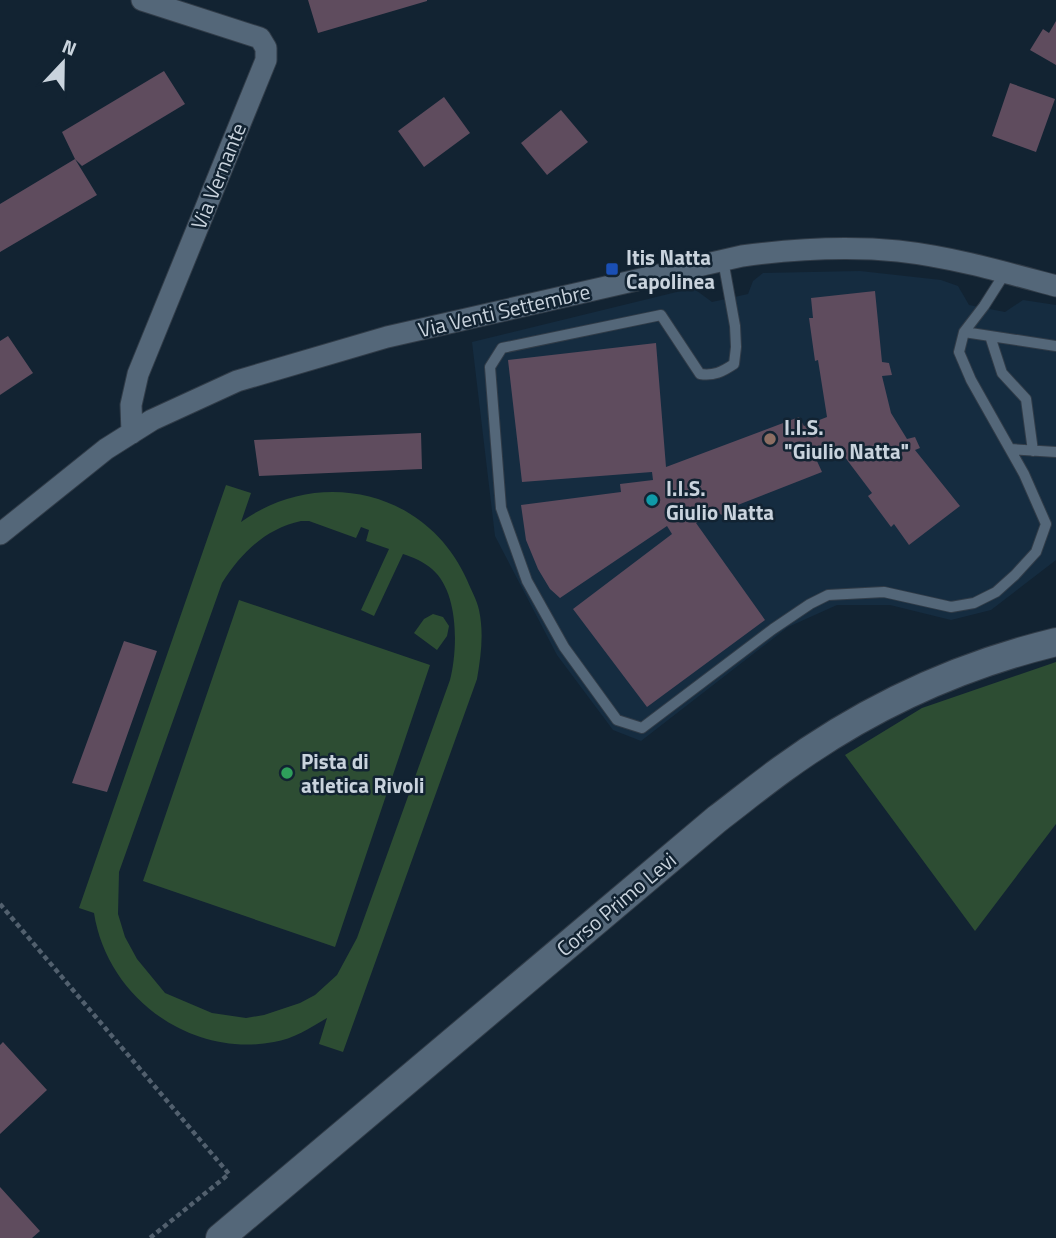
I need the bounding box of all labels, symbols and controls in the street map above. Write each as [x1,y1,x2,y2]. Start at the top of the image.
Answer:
north arrow [28,28,98,98]
text: N [58,31,81,63]
street label: Via Vernante [182,118,254,234]
place label: Itis Natta Capolinea [626,241,715,297]
marker: Itis Natta Capolinea [604,261,620,277]
street label: Via Venti Settembre [415,275,593,345]
place label: I.I.S. "Giulio Natta" [784,411,909,467]
marker: I.I.S. "Giulio Natta" [762,431,778,447]
place label: I.I.S. Giulio Natta [666,472,774,528]
marker: I.I.S. Giulio Natta [644,492,660,508]
place label: Pista di atletica Rivoli [301,745,425,801]
marker: Pista di atletica Rivoli [279,765,295,781]
street label: Corso Primo Levi [549,844,683,964]

